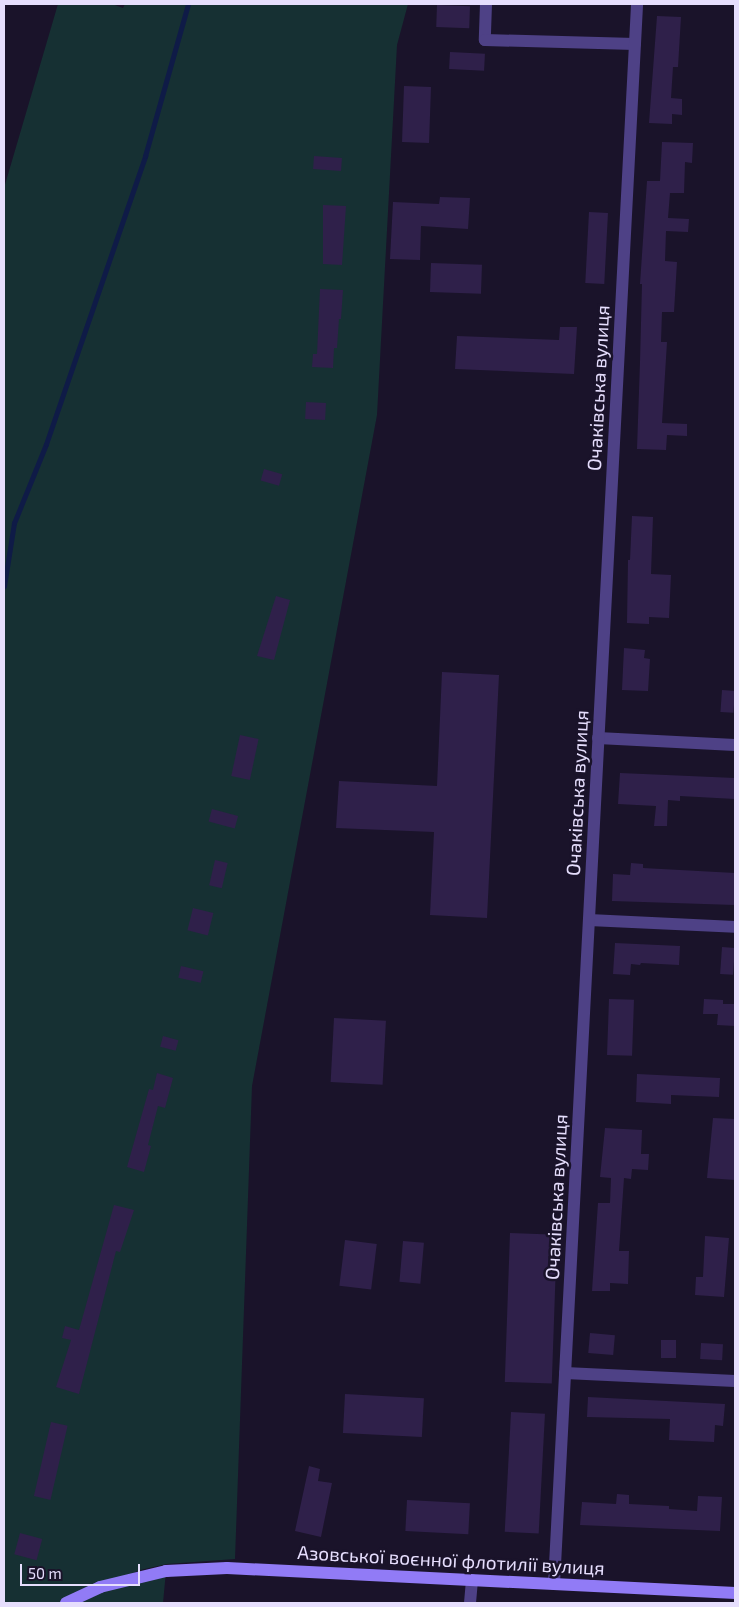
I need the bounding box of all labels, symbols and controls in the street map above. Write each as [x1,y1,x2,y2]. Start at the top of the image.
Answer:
street label: Очаківська вулиця [582,304,614,472]
street label: Очаківська вулиця [561,709,593,877]
street label: Очаківська вулиця [540,1113,572,1281]
street label: Азовської воєнної флотилії вулиця [297,1541,605,1579]
scale bar [22,1554,142,1586]
text: 50 m [28,1564,62,1582]

